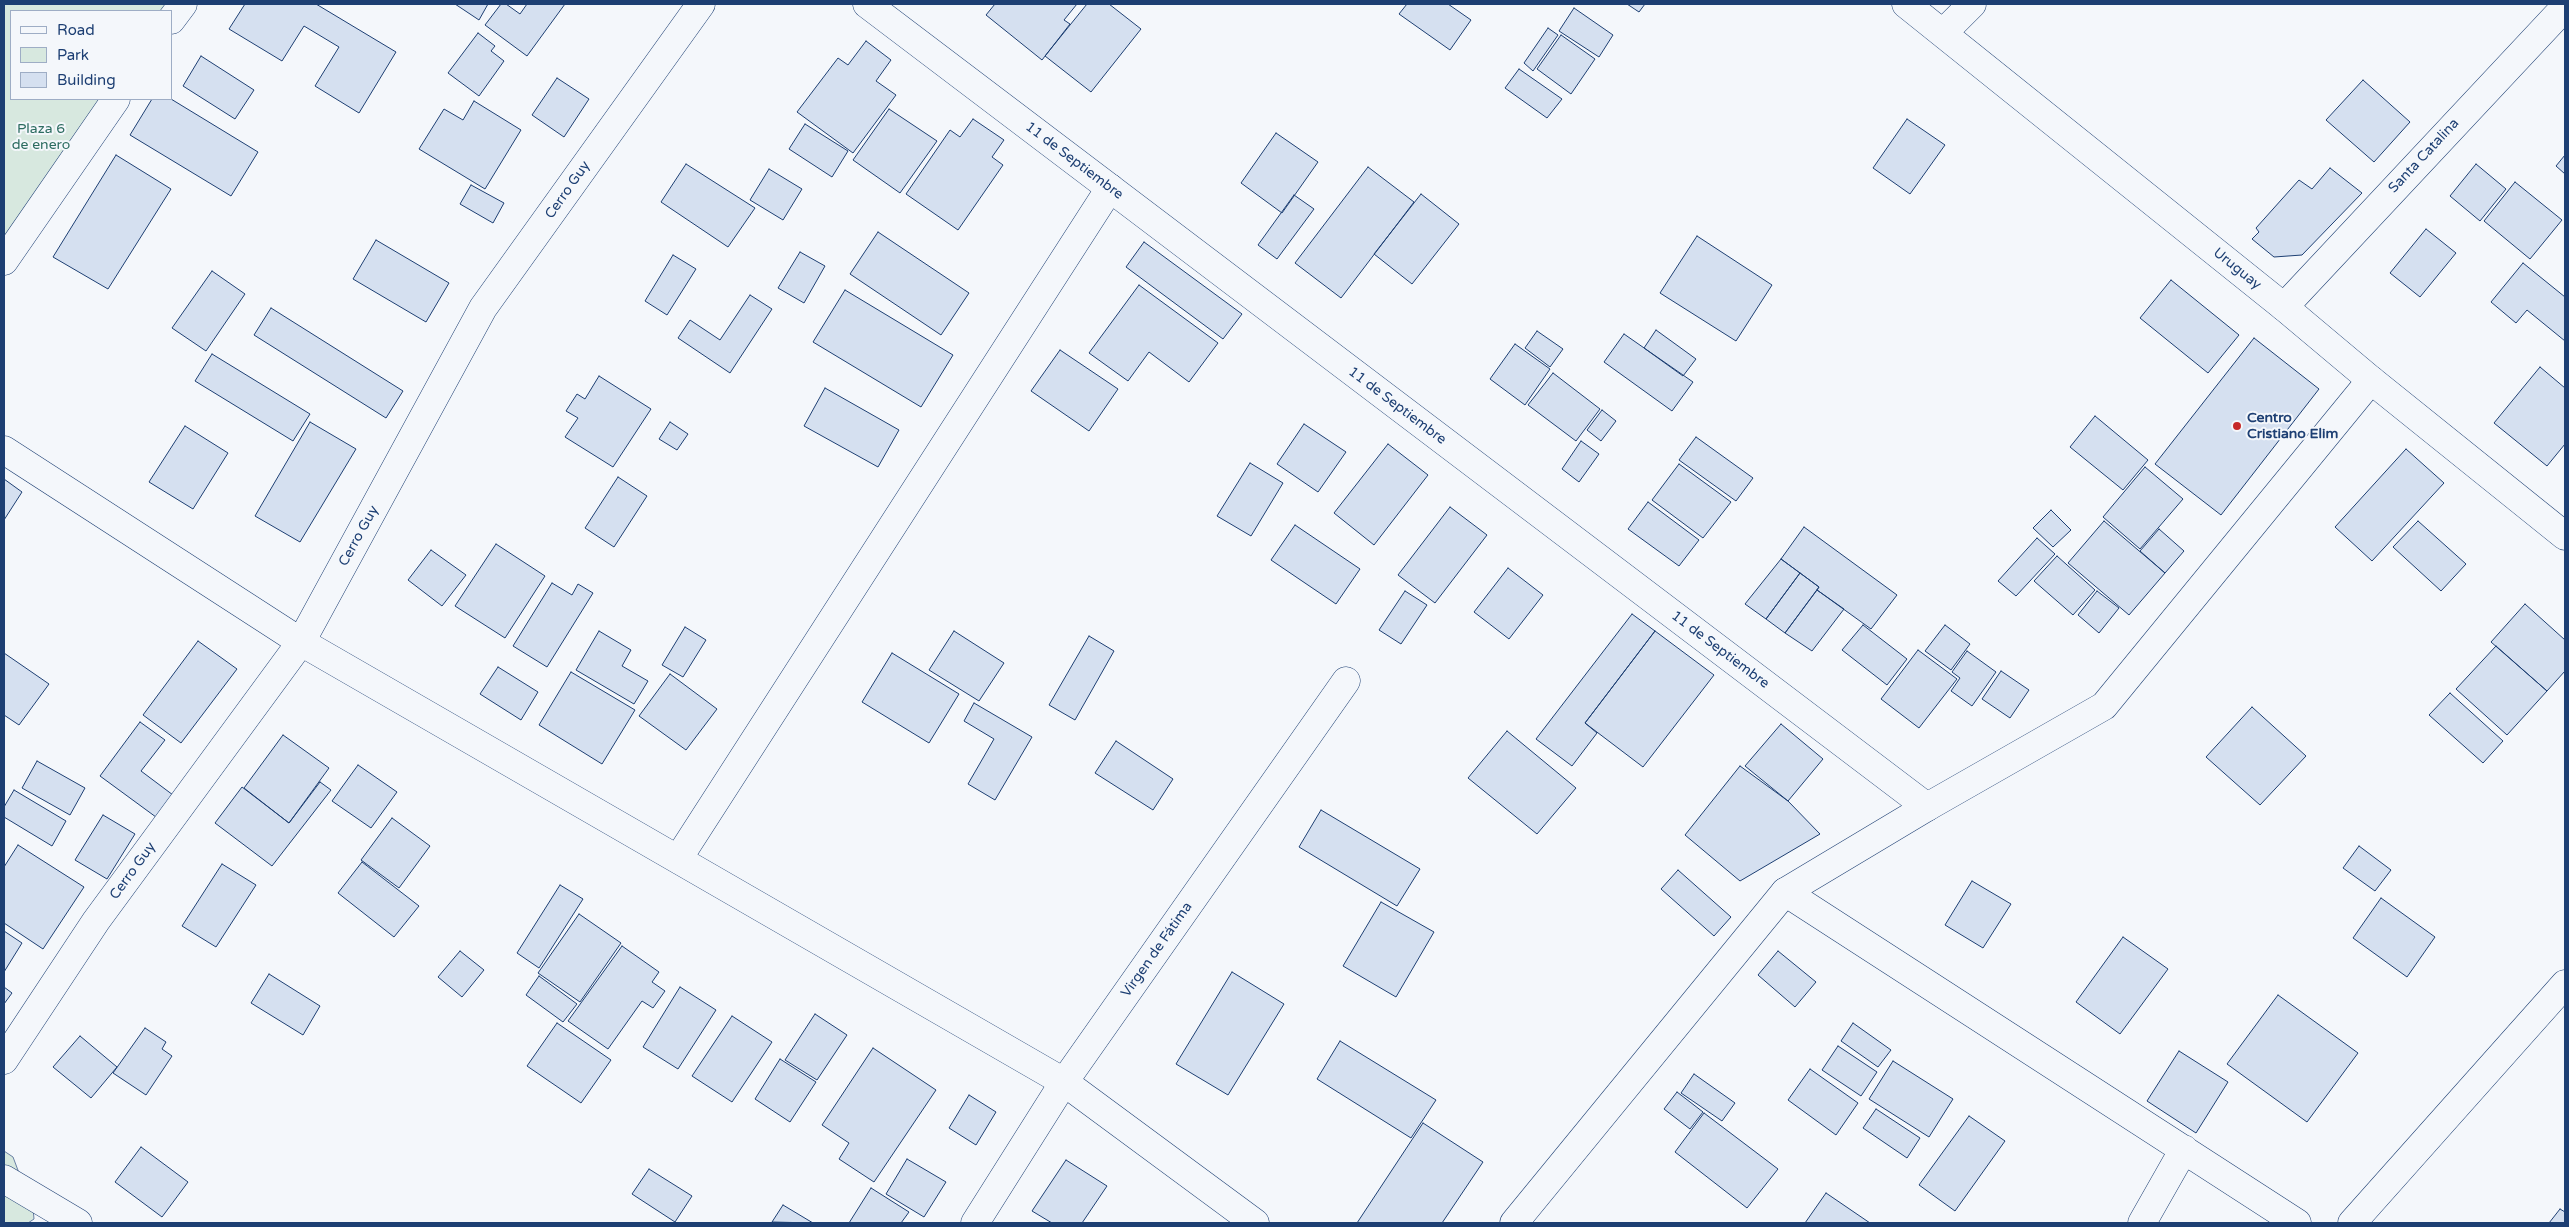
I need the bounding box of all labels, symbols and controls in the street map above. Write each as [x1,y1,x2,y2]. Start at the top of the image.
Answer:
legend [10,10,172,100]
text: Road [57,21,95,39]
text: Park [57,46,89,64]
text: Building [57,71,116,89]
street label: Santa Catalina [2385,115,2463,197]
street label: 11 de Septiembre [1022,119,1126,203]
park label: Plaza 6 de enero [12,121,70,154]
street label: Cerro Guy [542,158,594,222]
street label: Uruguay [2210,245,2264,293]
street label: 11 de Septiembre [1345,364,1449,448]
place label: Centro Cristiano Elim [2247,410,2338,442]
marker: Centro Cristiano Elim [2231,420,2243,432]
street label: Cerro Guy [335,503,383,569]
street label: 11 de Septiembre [1668,608,1772,692]
street label: Cerro Guy [107,839,159,903]
street label: Virgen de Fátima [1118,899,1196,1001]

